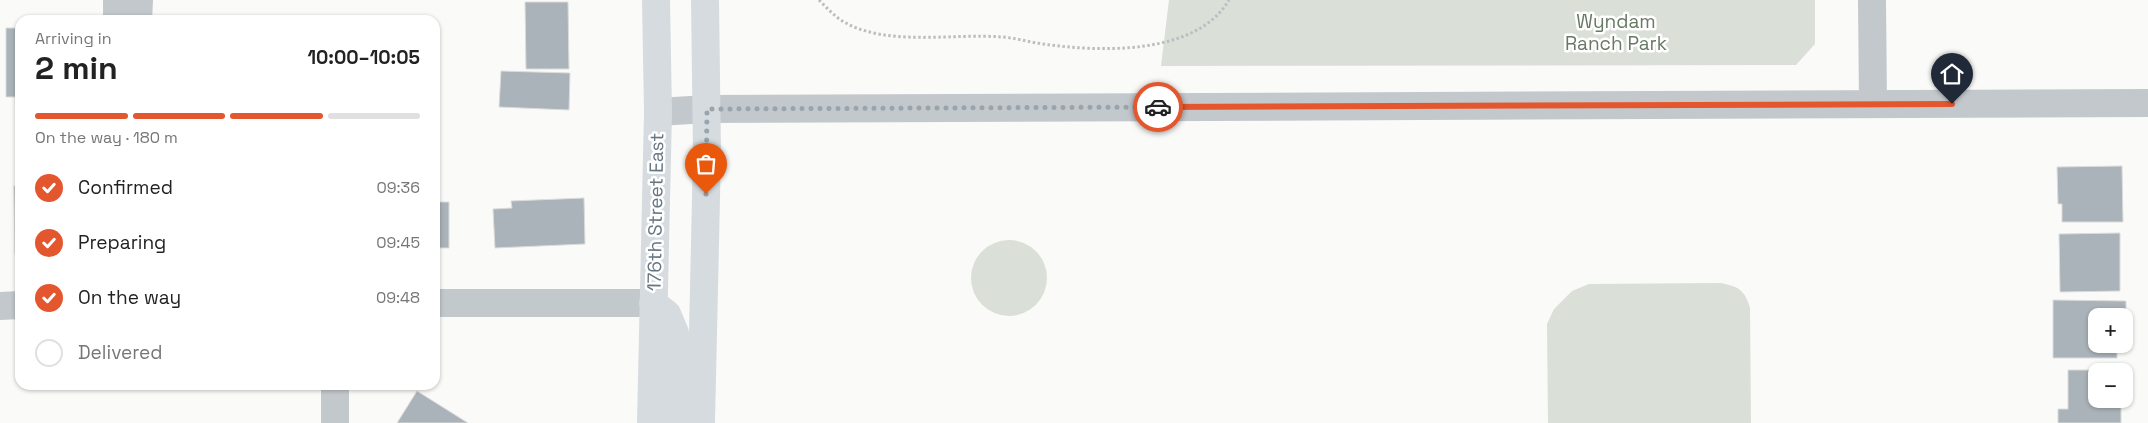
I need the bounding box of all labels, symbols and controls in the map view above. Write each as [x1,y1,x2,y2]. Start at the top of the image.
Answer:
park label: Wyndam Ranch Park [1565,9,1667,56]
text: Arriving in [35,28,112,49]
text: 10:00–10:05 [307,45,420,70]
text: 2 min [35,48,118,88]
pin [1931,53,1973,104]
icon: home [1938,60,1966,88]
courier [1133,82,1183,132]
icon: car [1144,93,1172,121]
text: On the way · 180 m [35,127,178,148]
street label: 176th Street East [642,133,669,291]
pin [685,143,727,194]
icon: bag [692,150,720,178]
icon: check [35,174,63,202]
text: Confirmed [78,175,173,200]
text: 09:36 [376,177,420,198]
icon: check [35,229,63,257]
text: Preparing [78,230,166,255]
text: 09:45 [376,232,420,253]
icon: check [35,284,63,312]
text: On the way [78,285,181,310]
text: 09:48 [376,287,420,308]
map controls [2088,308,2133,408]
button: + [2088,308,2133,353]
text: Delivered [78,340,163,365]
button: − [2088,363,2133,408]

